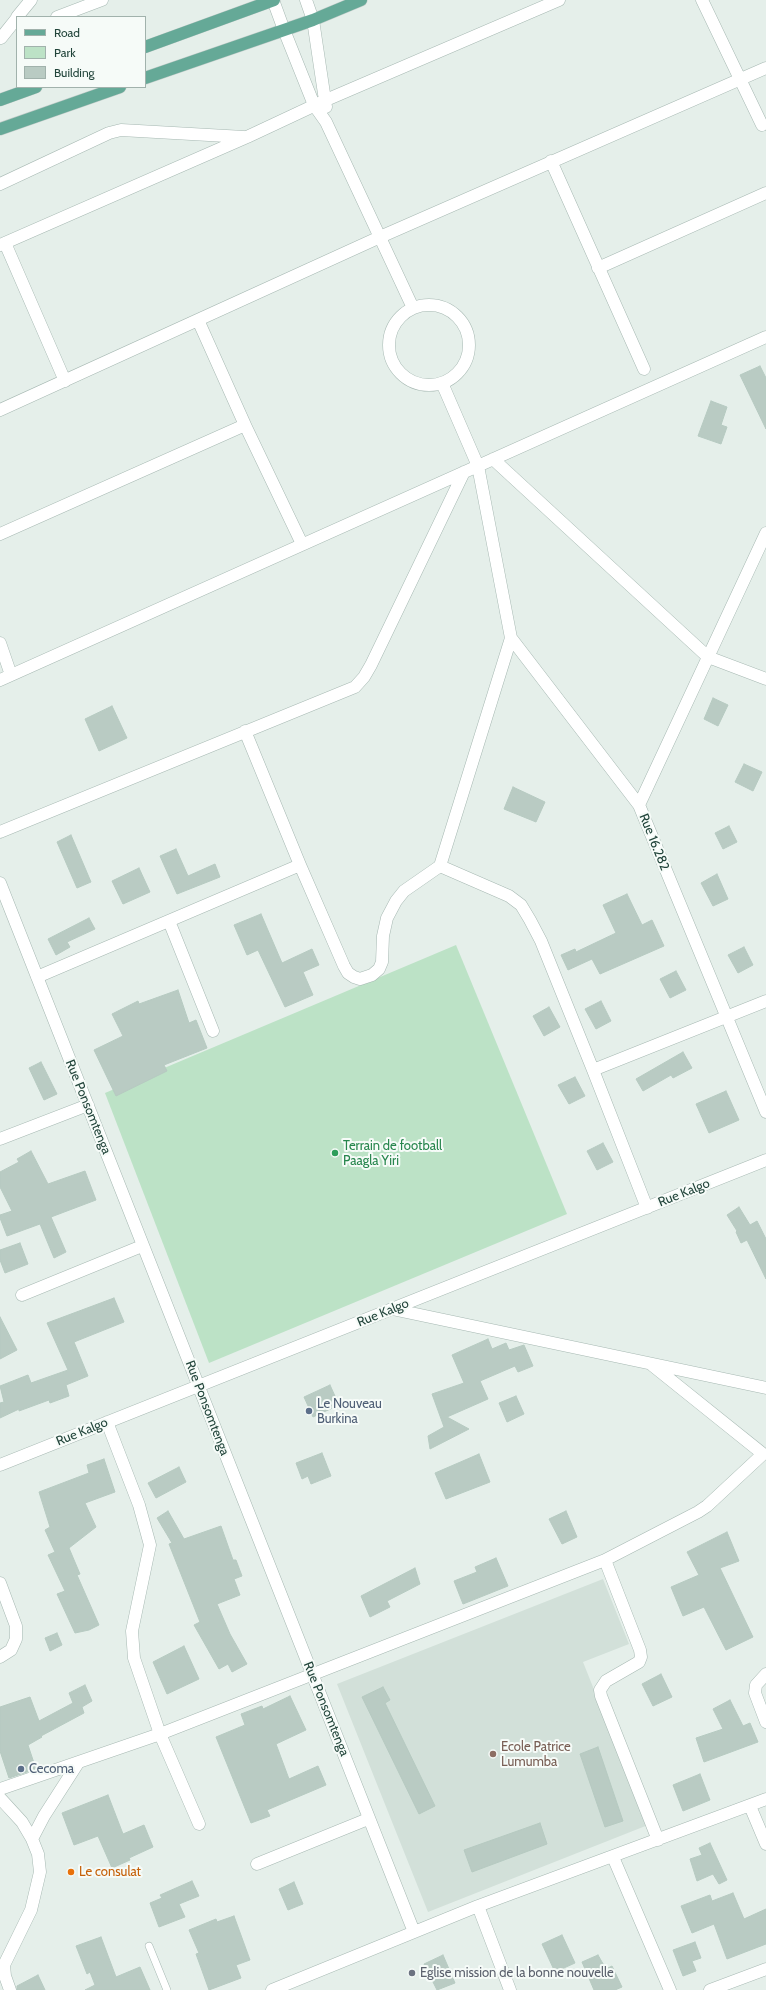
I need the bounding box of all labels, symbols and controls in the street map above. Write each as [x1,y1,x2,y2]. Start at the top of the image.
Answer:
legend [16,16,146,88]
text: Road [54,25,80,40]
text: Park [54,45,76,60]
text: Building [54,65,95,80]
street label: Rue 16.282 [636,811,672,873]
street label: Rue Ponsomtenga [62,1057,114,1157]
place label: Terrain de football Paagla Yiri [343,1138,442,1169]
marker: Terrain de football Paagla Yiri [330,1148,340,1158]
street label: Rue Kalgo [656,1176,712,1210]
street label: Rue Kalgo [355,1296,411,1330]
street label: Rue Ponsomtenga [182,1358,232,1458]
place label: Le Nouveau Burkina [317,1396,382,1427]
marker: Le Nouveau Burkina [304,1406,314,1416]
street label: Rue Kalgo [54,1415,110,1449]
street label: Rue Ponsomtenga [300,1659,352,1759]
place label: Ecole Patrice Lumumba [501,1739,571,1770]
marker: Ecole Patrice Lumumba [488,1749,498,1759]
place label: Cecoma [29,1761,74,1777]
marker: Cecoma [16,1764,26,1774]
place label: Le consulat [79,1864,141,1880]
marker: Le consulat [66,1867,76,1877]
place label: Eglise mission de la bonne nouvelle [420,1965,614,1981]
marker: Eglise mission de la bonne nouvelle [407,1968,417,1978]

